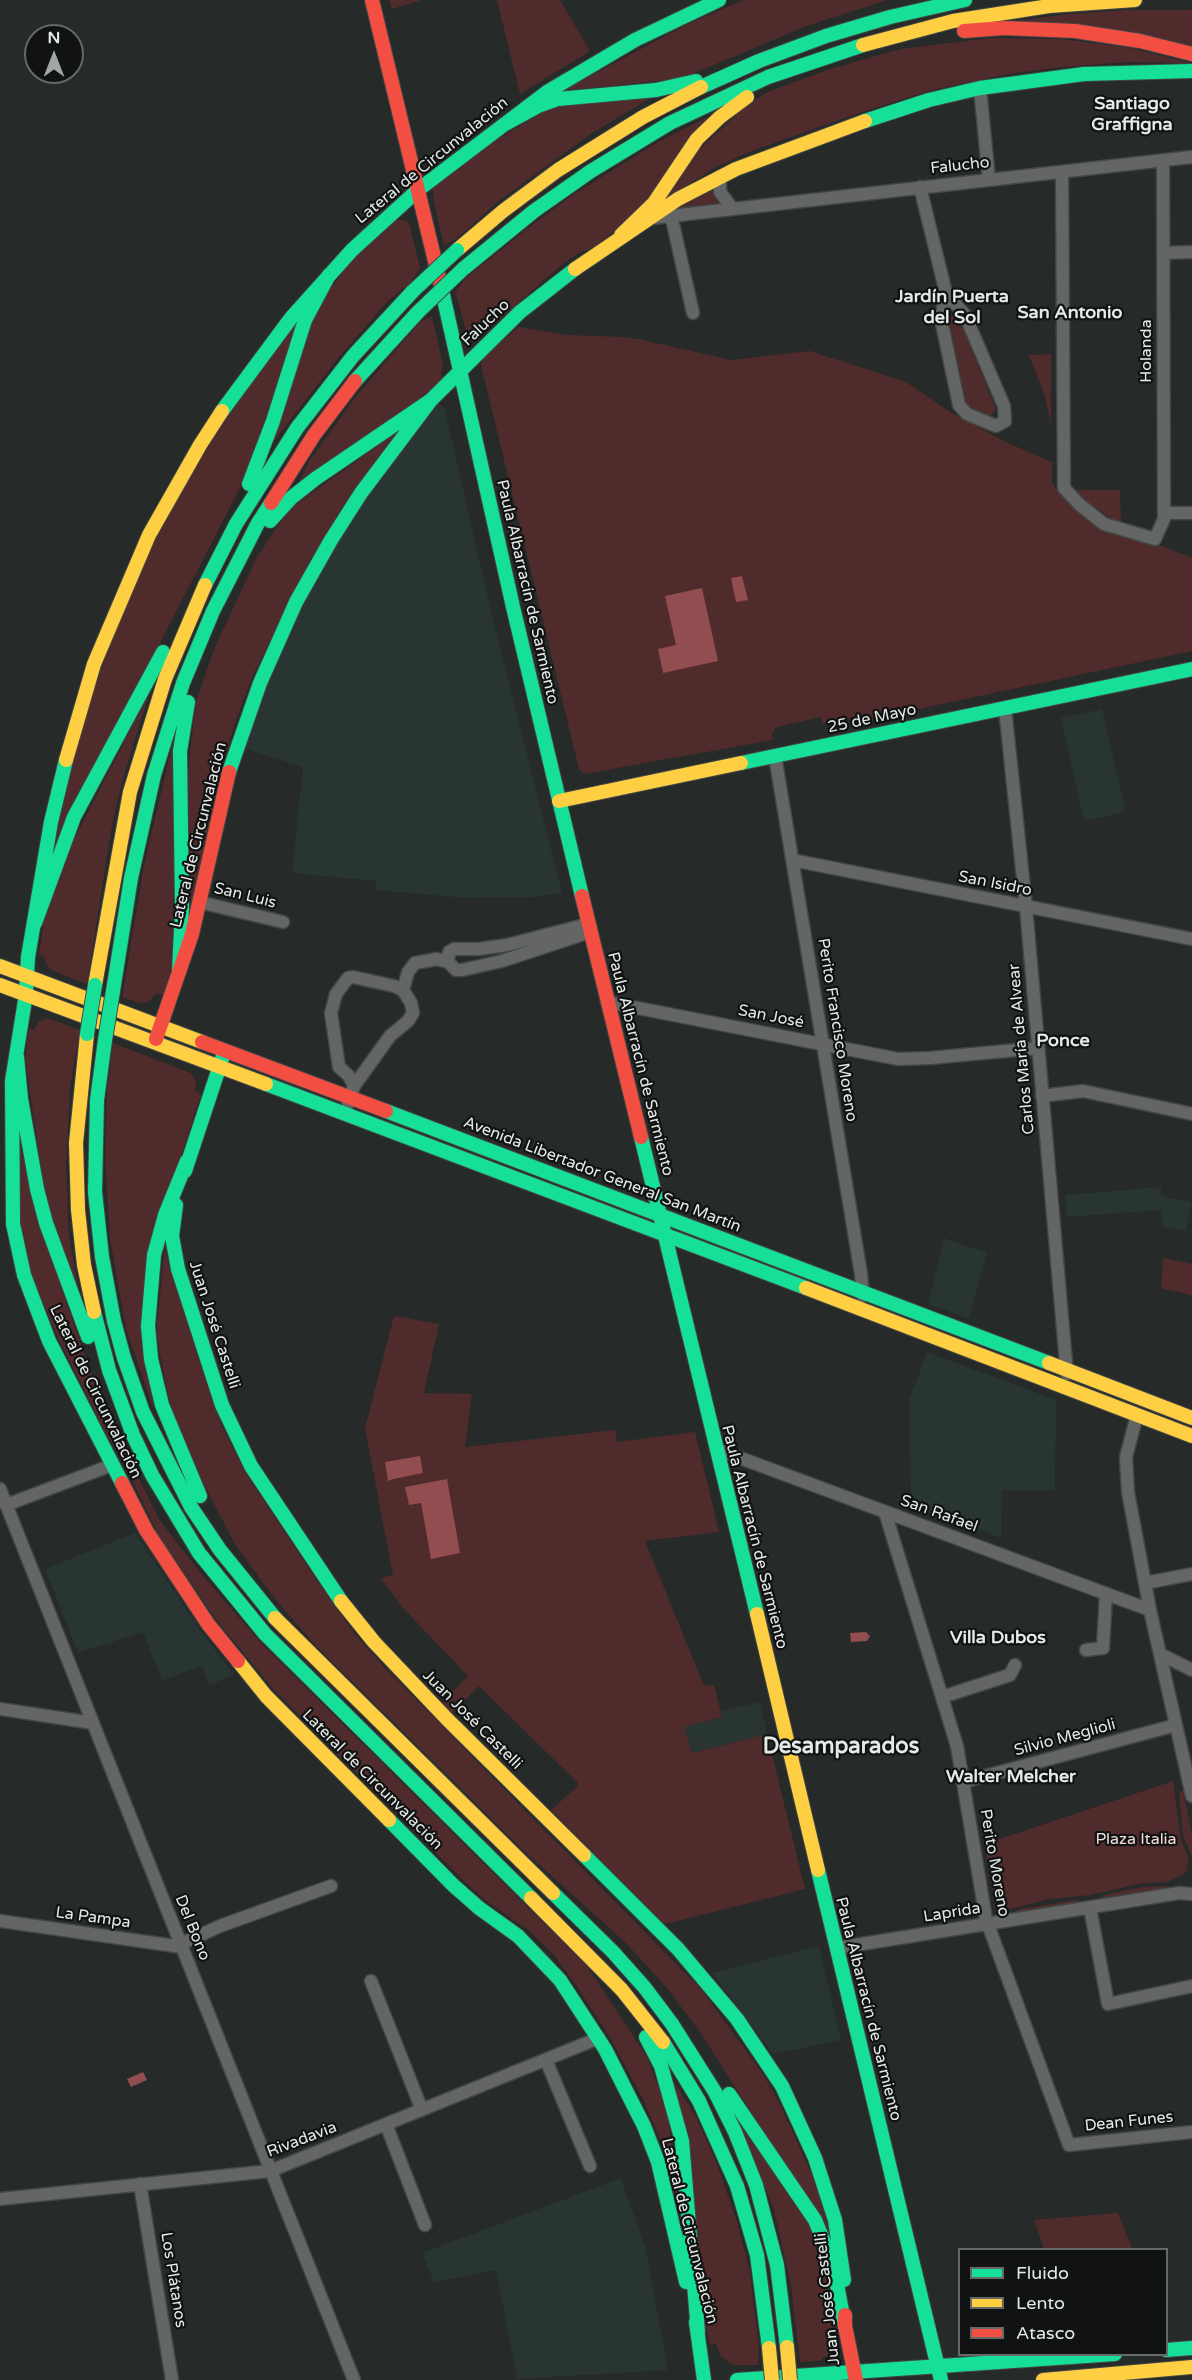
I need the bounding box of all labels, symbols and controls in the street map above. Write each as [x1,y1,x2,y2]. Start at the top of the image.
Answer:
north arrow [24,24,84,84]
text: N [48,28,60,48]
street label: Lateral de Circunvalación [352,93,512,229]
district label: Santiago Graffigna [1091,93,1173,136]
street label: Falucho [930,153,990,179]
district label: Jardín Puerta del Sol [895,286,1009,328]
street label: Falucho [458,296,514,350]
district label: San Antonio [1018,302,1122,324]
street label: Holanda [1137,319,1157,383]
street label: Paula Albarracín de Sarmiento [492,478,562,706]
street label: 25 de Mayo [826,700,918,738]
street label: Lateral de Circunvalación [167,740,231,930]
street label: San Isidro [957,867,1033,901]
street label: San Luis [212,879,278,913]
street label: Perito Francisco Moreno [813,937,861,1123]
street label: Paula Albarracín de Sarmiento [603,950,677,1178]
street label: Carlos María de Alvear [1005,963,1039,1135]
street label: San José [736,1001,806,1033]
district label: Ponce [1036,1030,1090,1052]
street label: Avenida Libertador General San Martín [460,1113,744,1237]
street label: Juan José Castelli [184,1259,244,1391]
street label: Lateral de Circunvalación [45,1302,145,1482]
street label: Paula Albarracín de Sarmiento [717,1423,791,1651]
street label: San Rafael [898,1491,980,1537]
district label: Villa Dubos [950,1627,1046,1649]
street label: Juan José Castelli [418,1666,526,1774]
street label: Lateral de Circunvalación [298,1706,446,1854]
street label: Silvio Meglioli [1012,1715,1118,1761]
district label: Desamparados [763,1734,919,1760]
district label: Walter Melcher [946,1766,1076,1788]
street label: Perito Moreno [975,1808,1013,1918]
park label: Plaza Italia [1095,1830,1177,1850]
street label: Del Bono [170,1892,214,1964]
street label: Paula Albarracín de Sarmiento [831,1895,905,2123]
street label: Laprida [922,1899,982,1927]
street label: La Pampa [54,1903,132,1933]
street label: Dean Funes [1084,2108,1174,2136]
street label: Rivadavia [264,2118,340,2162]
street label: Lateral de Circunvalación [657,2136,721,2326]
street label: Los Plátanos [156,2231,190,2329]
street label: Juan José Castelli [812,2232,844,2366]
legend [958,2248,1168,2356]
text: Fluido [1016,2262,1069,2284]
text: Lento [1016,2292,1065,2314]
text: Atasco [1016,2322,1075,2344]

